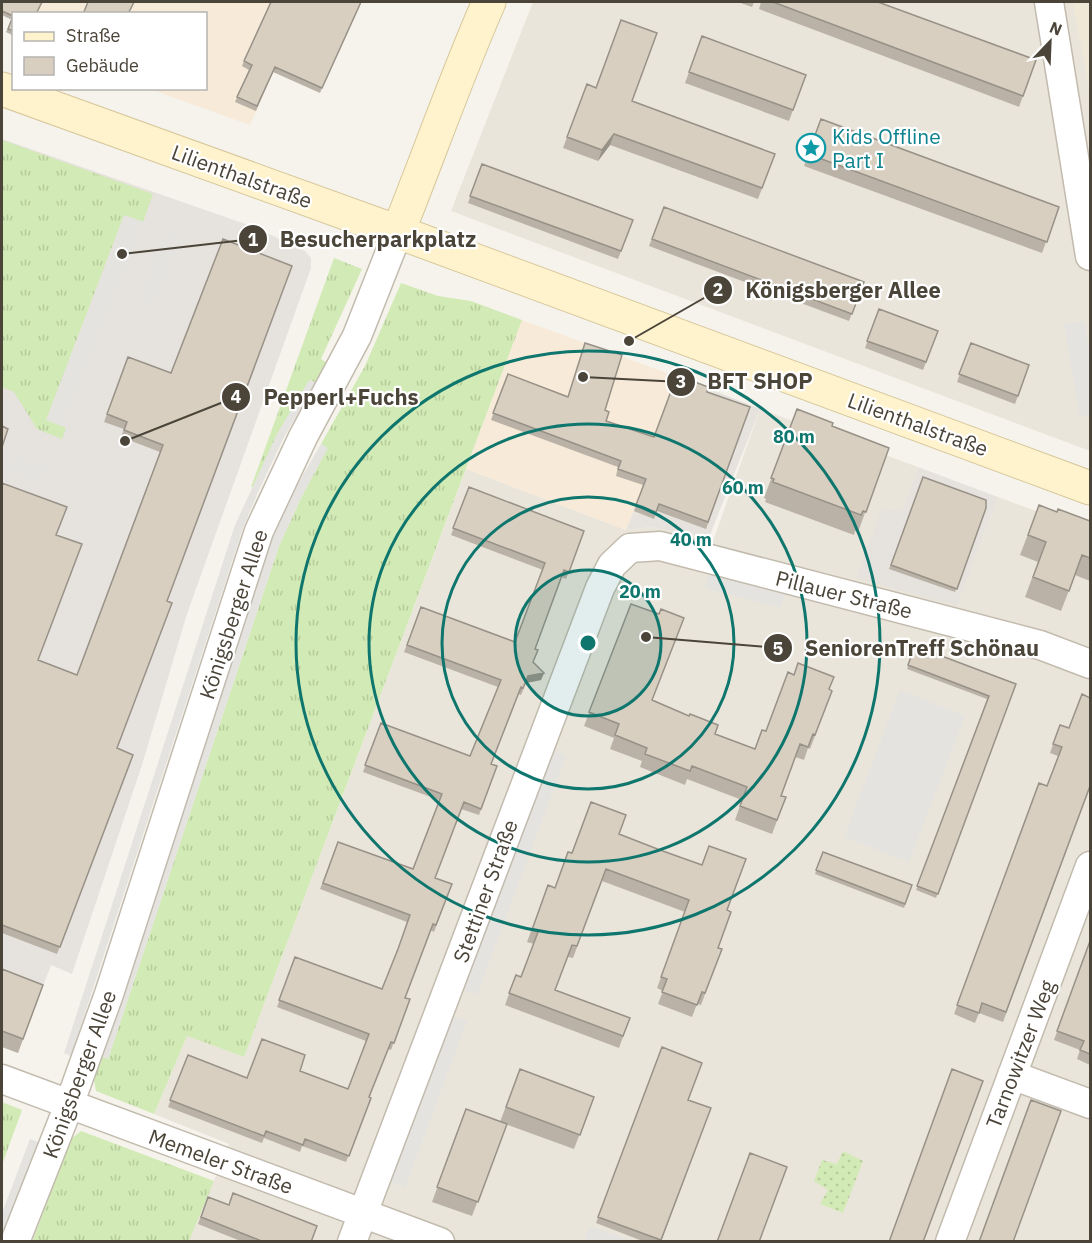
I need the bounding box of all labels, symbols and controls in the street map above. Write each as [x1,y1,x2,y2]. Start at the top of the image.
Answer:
legend [12,12,207,90]
north arrow [1020,12,1080,72]
text: N [1047,17,1065,40]
text: Straße [66,24,120,47]
text: Gebäude [66,54,139,77]
place label: Kids Offline Part I [832,122,941,174]
place icon: Kids Offline Part I [795,132,827,164]
street label: Lilienthalstraße [168,138,316,214]
callout: Besucherparkplatz [238,219,489,259]
text: Besucherparkplatz [280,224,476,253]
text: 1 [248,228,259,251]
callout: Königsberger Allee [703,270,952,310]
text: Königsberger Allee [745,275,941,304]
text: 2 [713,278,723,301]
callout: BFT SHOP [666,362,825,402]
text: BFT SHOP [707,366,813,395]
text: 3 [676,370,686,393]
callout: Pepperl+Fuchs [221,377,430,417]
text: Pepperl+Fuchs [263,382,419,411]
text: 4 [231,385,242,408]
street label: Lilienthalstraße [844,386,992,462]
text: 80 m [773,425,815,448]
text: 60 m [722,476,764,499]
street label: Königsberger Allee [192,526,274,702]
text: 40 m [670,528,712,551]
street label: Pillauer Straße [773,563,915,625]
text: 20 m [619,580,661,603]
callout: SeniorenTreff Schönau [763,628,1051,668]
centre of rings [578,633,598,653]
text: SeniorenTreff Schönau [805,633,1039,662]
text: 5 [773,637,784,660]
street label: Stettiner Straße [446,816,524,966]
street label: Tarnowitzer Weg [979,976,1061,1132]
street label: Königsberger Allee [36,986,122,1162]
street label: Memeler Straße [145,1122,297,1200]

